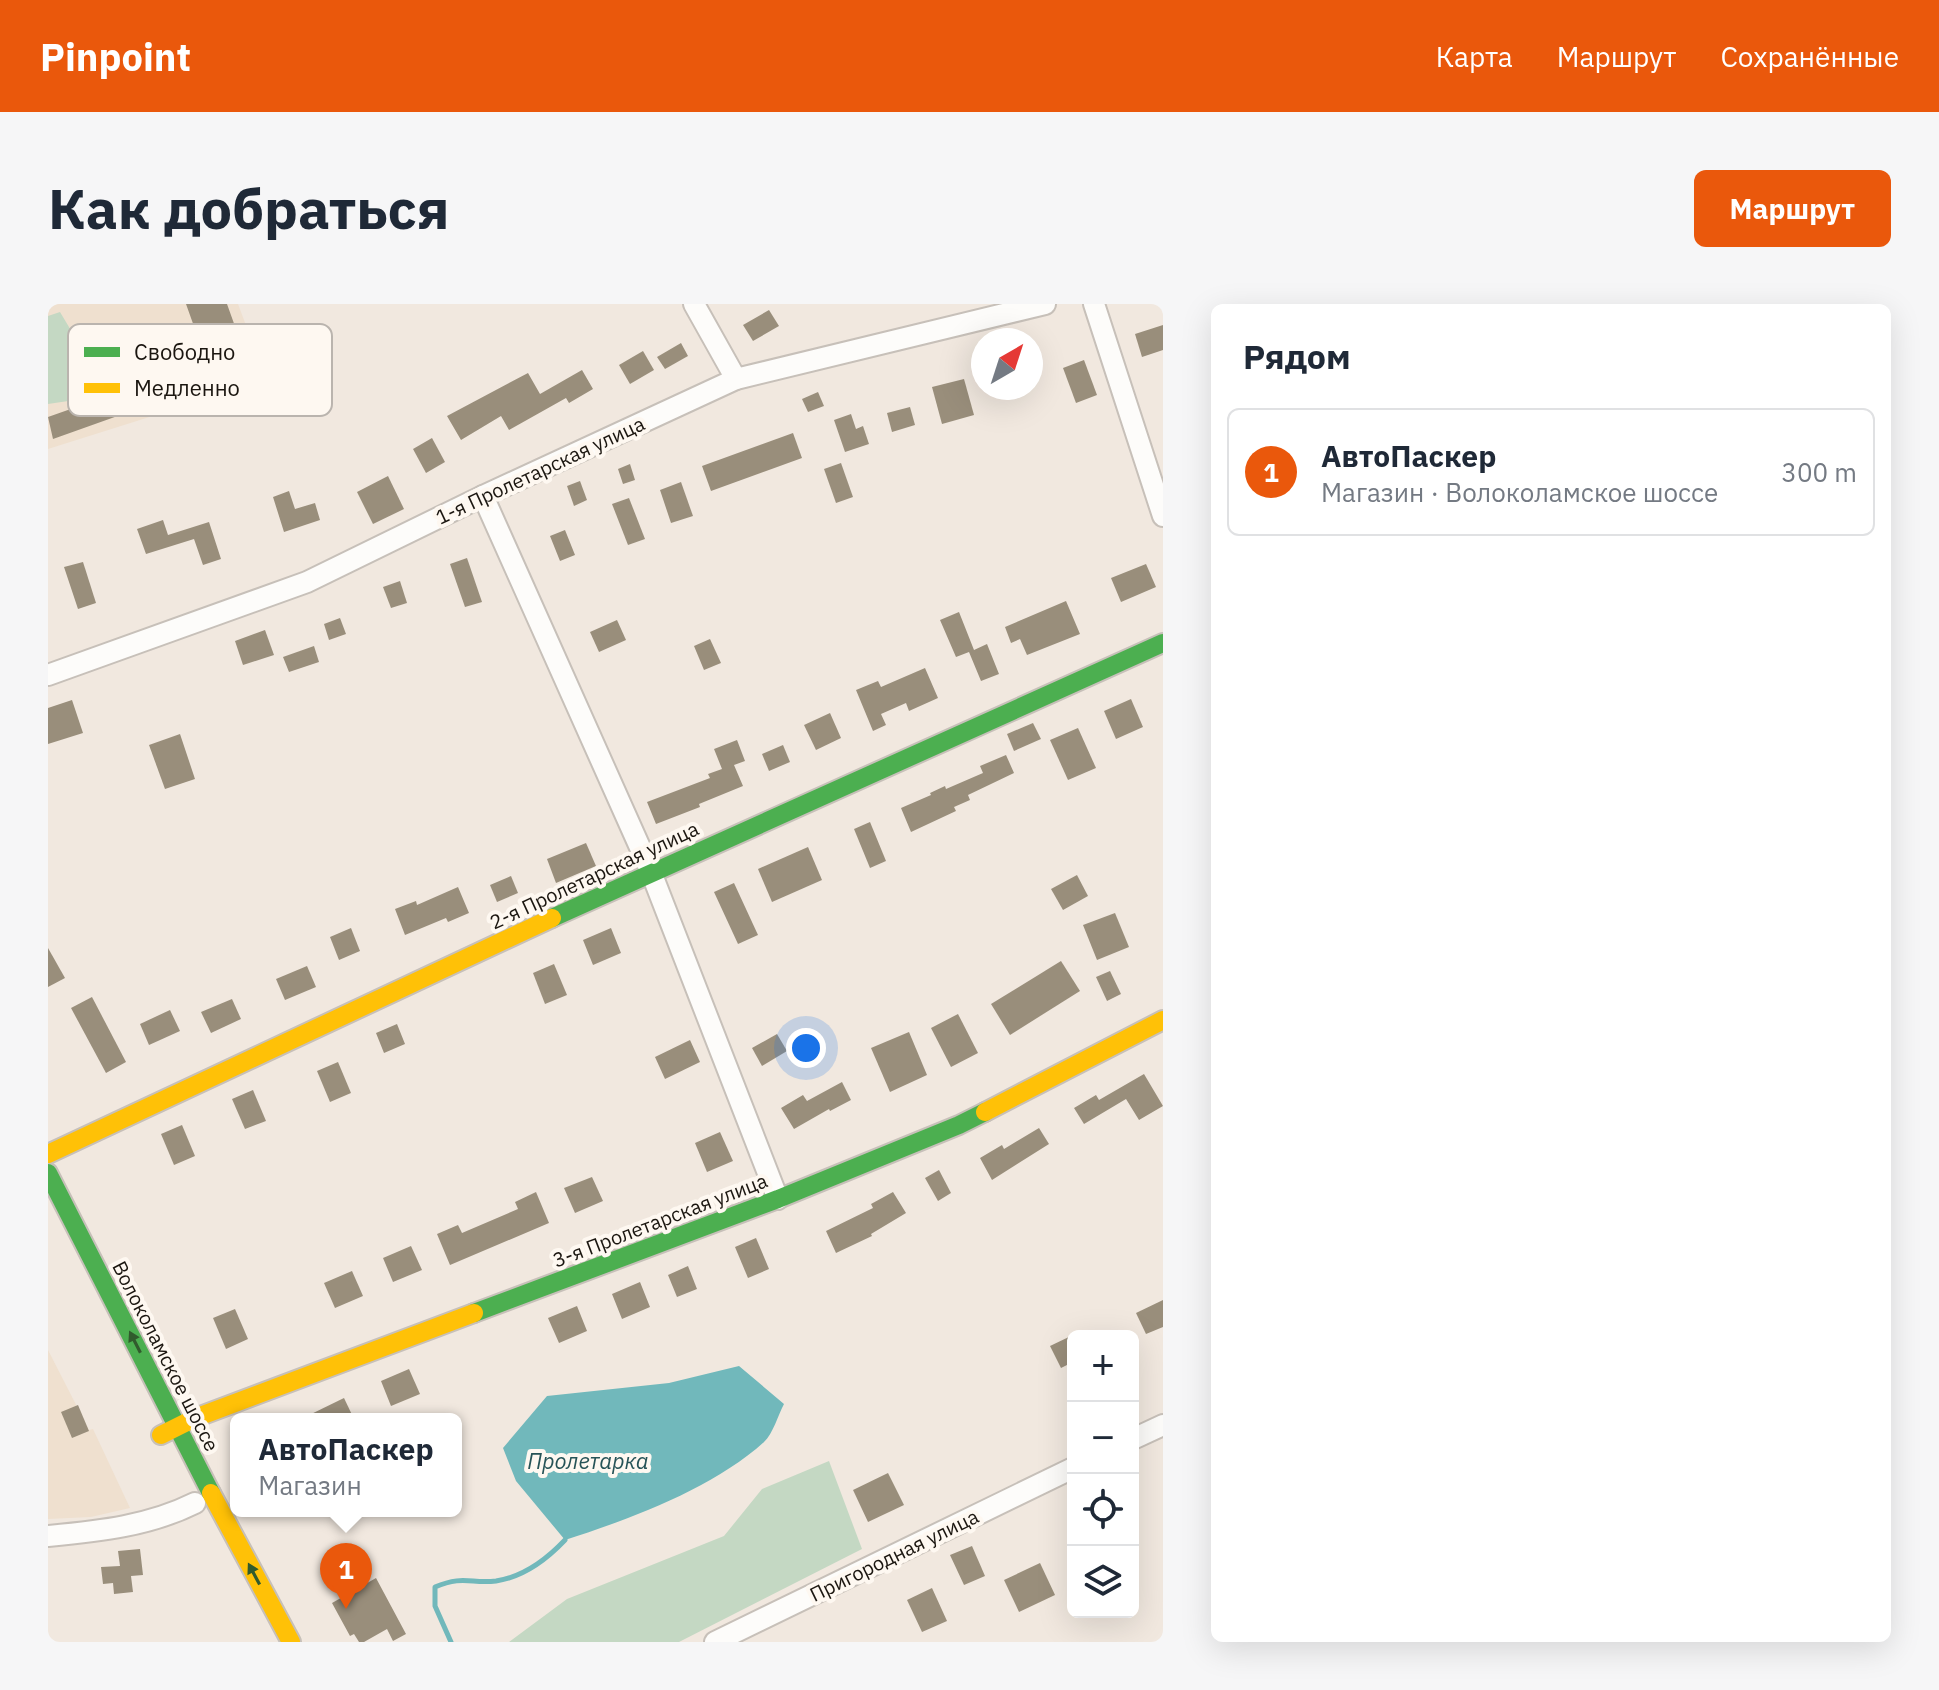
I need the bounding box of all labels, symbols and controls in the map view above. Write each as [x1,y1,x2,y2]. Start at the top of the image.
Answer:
text: Pinpoint [40,32,191,81]
text: Карта [1436,38,1513,75]
text: Маршрут [1557,38,1676,75]
text: Сохранённые [1720,38,1899,75]
button: Маршрут [1694,170,1891,247]
text: Как добраться [48,172,449,244]
legend [68,324,332,416]
north arrow [971,328,1043,400]
text: Рядом [1243,334,1351,378]
text: Свободно [134,337,235,366]
text: Медленно [134,373,240,402]
street label: 1-я Пролетарская улица [431,409,649,530]
text: АвтоПаскер [1321,436,1496,475]
text: 1 [1263,455,1279,489]
text: 300 m [1781,455,1857,489]
text: Магазин · Волоколамское шоссе [1321,475,1718,509]
street label: 2-я Пролетарская улица [485,814,703,935]
your location [786,1028,826,1068]
street label: 3-я Пролетарская улица [549,1166,771,1273]
street label: Волоколамское шоссе [106,1256,226,1456]
map controls [1067,1330,1139,1618]
button: + [1067,1330,1139,1402]
one-way arrow [128,1331,142,1354]
button: − [1067,1402,1139,1474]
popup [230,1413,462,1517]
text: АвтоПаскер [258,1429,434,1468]
water label: Пролетарка [527,1446,649,1475]
text: Магазин [258,1468,362,1502]
button: locate [1067,1474,1139,1546]
street label: Пригородная улица [805,1502,983,1608]
pin: 1 [320,1543,372,1609]
button: layers [1067,1546,1139,1618]
one-way arrow [247,1562,260,1585]

